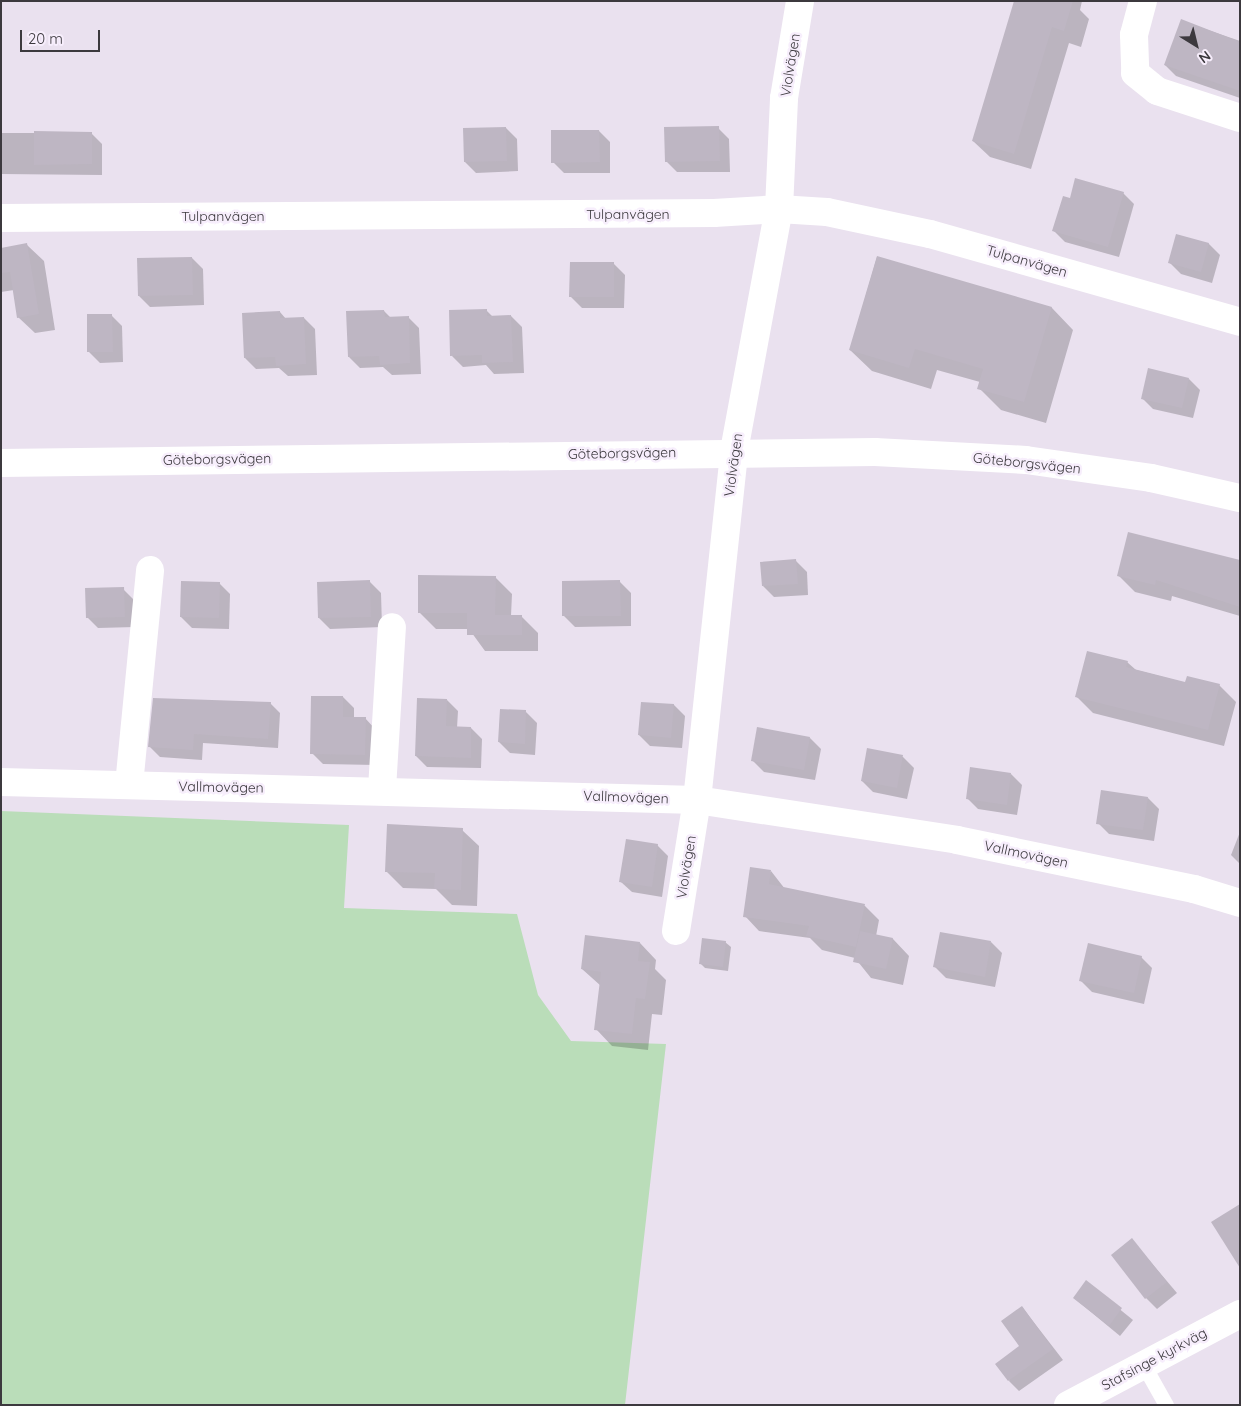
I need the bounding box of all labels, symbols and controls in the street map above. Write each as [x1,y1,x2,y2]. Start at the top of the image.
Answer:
scale bar [22,20,102,52]
north arrow [1171,20,1221,70]
text: 20 m [28,29,63,48]
street label: Violvägen [777,32,803,98]
text: N [1195,47,1214,67]
street label: Tulpanvägen [586,206,670,222]
street label: Tulpanvägen [181,208,265,224]
street label: Tulpanvägen [985,241,1069,281]
street label: Violvägen [720,432,746,498]
street label: Göteborgsvägen [568,444,676,462]
street label: Göteborgsvägen [972,449,1082,477]
street label: Göteborgsvägen [163,450,271,468]
street label: Vallmovägen [178,778,264,796]
street label: Vallmovägen [583,787,669,807]
street label: Violvägen [673,834,699,900]
street label: Vallmovägen [982,837,1070,871]
street label: Stafsinge kyrkväg [1098,1324,1210,1394]

